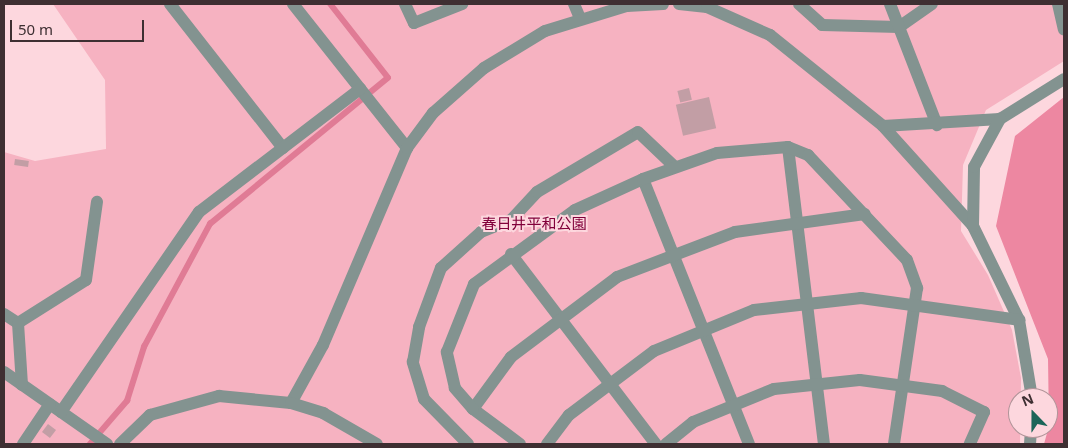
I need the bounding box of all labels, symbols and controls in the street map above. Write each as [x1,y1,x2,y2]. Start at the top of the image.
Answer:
scale bar [12,10,146,42]
text: 50 m [18,19,53,39]
park label: 春日井平和公園 [482,215,586,233]
north arrow [1008,388,1058,438]
text: N [1019,389,1036,411]

